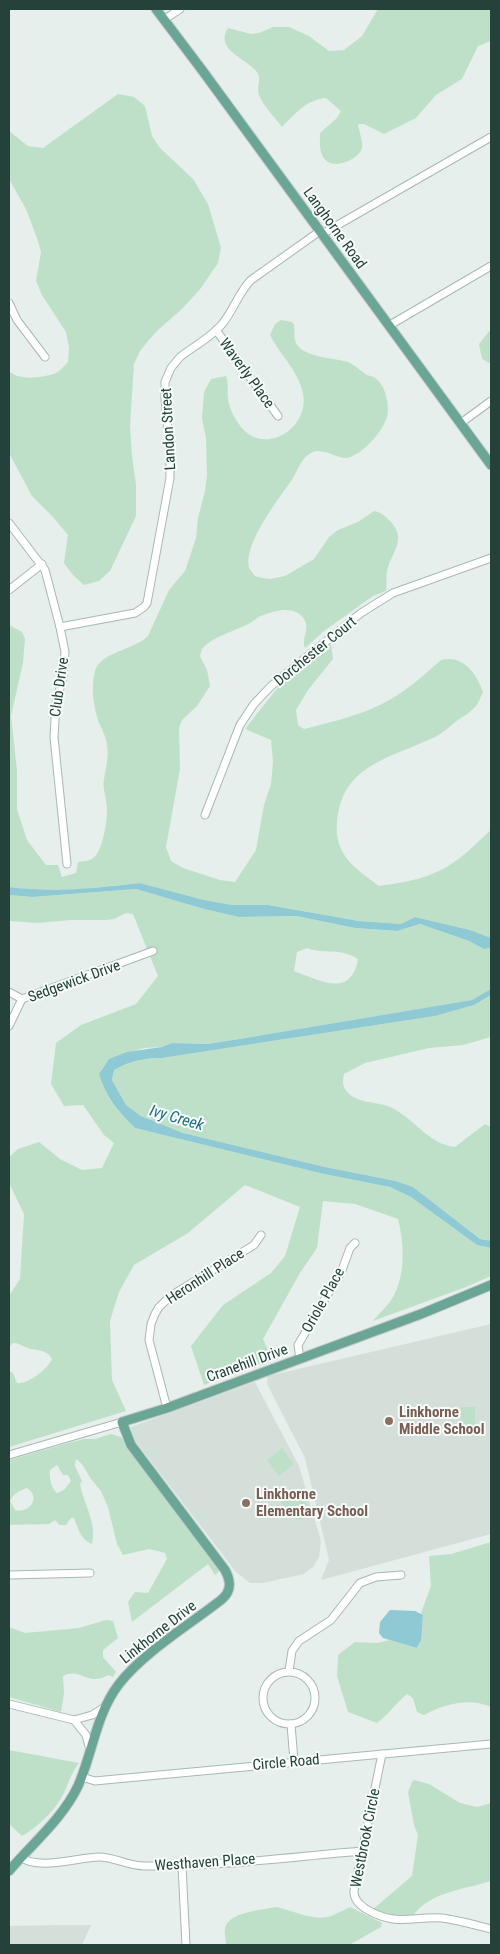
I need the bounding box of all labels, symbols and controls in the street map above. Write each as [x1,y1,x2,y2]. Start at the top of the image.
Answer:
street label: Langhorne Road [299,184,371,272]
street label: Waverly Place [216,334,278,412]
street label: Landon Street [157,387,179,471]
street label: Dorchester Court [270,612,360,690]
street label: Club Drive [46,656,72,718]
street label: Sedgewick Drive [25,956,123,1006]
water label: Ivy Creek [148,1101,207,1135]
street label: Heronhill Place [163,1244,247,1308]
street label: Oriole Place [298,1264,348,1336]
street label: Cranehill Drive [204,1340,290,1386]
place label: Linkhorne Middle School [399,1403,485,1438]
marker: Linkhorne Middle School [383,1415,395,1427]
place label: Linkhorne Elementary School [256,1485,368,1520]
marker: Linkhorne Elementary School [240,1497,252,1509]
street label: Linkhorne Drive [116,1597,200,1667]
street label: Circle Road [252,1750,320,1774]
street label: Westbrook Circle [347,1787,383,1889]
street label: Westhaven Place [154,1850,256,1874]

